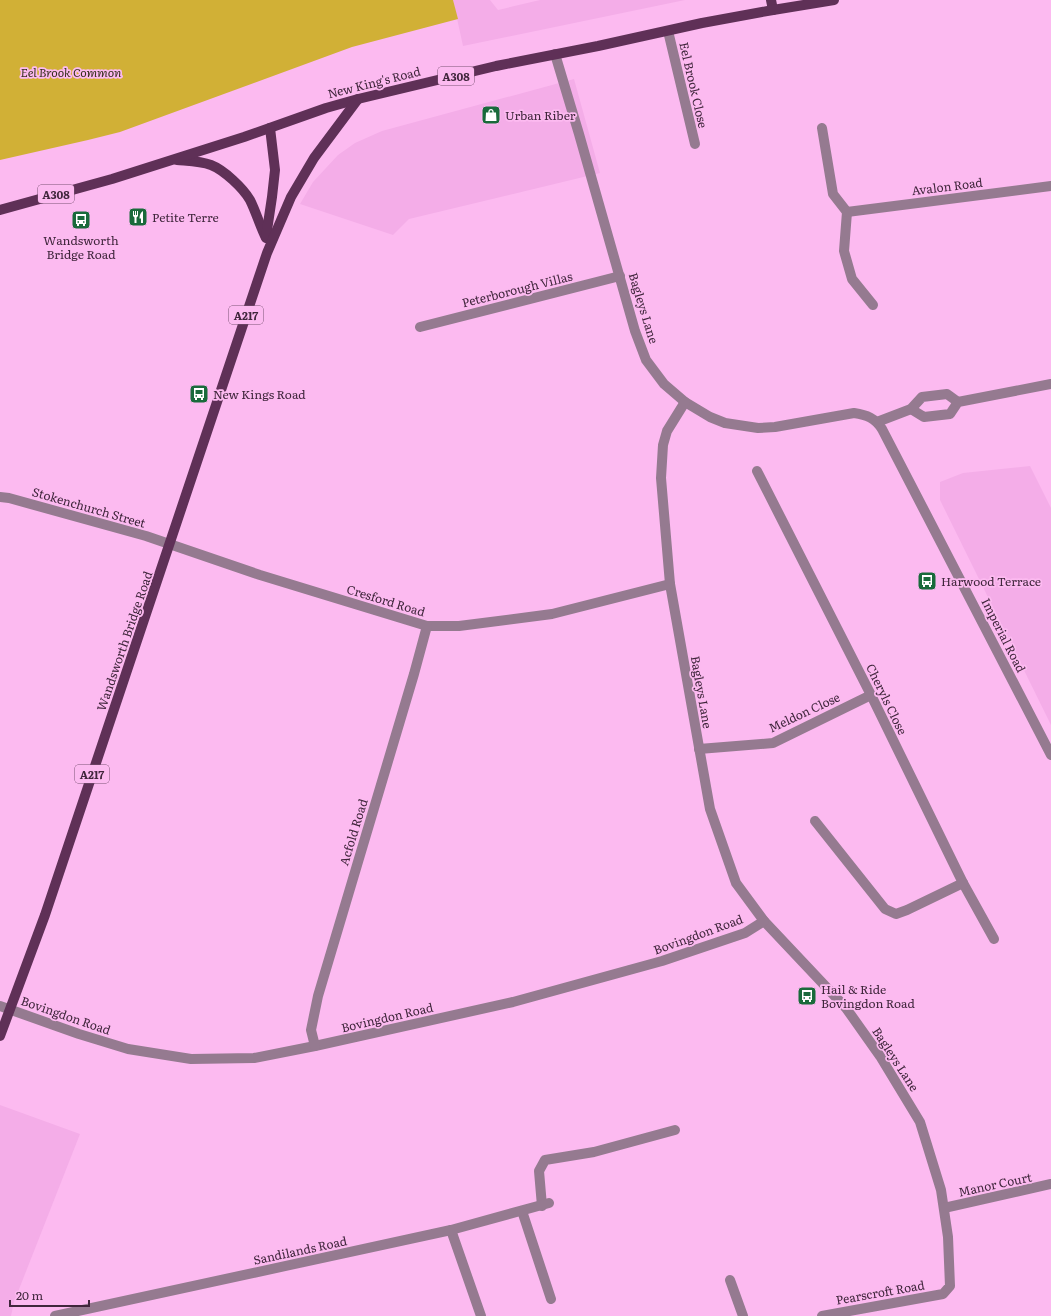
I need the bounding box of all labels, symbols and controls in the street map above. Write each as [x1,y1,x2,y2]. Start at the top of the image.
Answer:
street label: Eel Brook Close [675,40,713,130]
street label: New King's Road [326,62,423,102]
park label: Eel Brook Common [21,63,121,81]
road number: A308 [438,67,474,85]
shop icon: Urban Riber [480,104,502,126]
place label: Urban Riber [505,106,576,124]
street label: Avalon Road [910,173,984,199]
road number: A308 [38,185,74,203]
restaurant icon: Petite Terre [127,206,149,228]
place label: Petite Terre [152,208,219,226]
bus stop icon: Wandsworth Bridge Road [70,209,92,231]
place label: Wandsworth Bridge Road [43,231,119,263]
street label: Peterborough Villas [460,266,575,311]
street label: Bagleys Lane [625,270,663,346]
road number: A217 [229,306,263,324]
bus stop icon: New Kings Road [188,383,210,405]
place label: New Kings Road [213,385,306,403]
street label: Stokenchurch Street [30,482,148,532]
street label: Wandsworth Bridge Road [92,568,157,713]
bus stop icon: Harwood Terrace [916,570,938,592]
place label: Harwood Terrace [941,572,1041,590]
street label: Cresford Road [345,580,428,621]
street label: Imperial Road [977,595,1031,676]
street label: Bagleys Lane [687,654,717,730]
street label: Cheryls Close [862,660,912,738]
street label: Meldon Close [765,688,843,736]
road number: A217 [75,765,109,783]
street label: Acfold Road [334,796,372,868]
street label: Bovingdon Road [651,909,746,959]
place label: Hail & Ride Bovingdon Road [821,980,916,1012]
bus stop icon: Hail & Ride Bovingdon Road [796,985,818,1007]
street label: Bovingdon Road [19,991,114,1039]
street label: Bovingdon Road [339,998,435,1036]
street label: Bagleys Lane [868,1023,924,1095]
street label: Manor Court [957,1167,1033,1201]
street label: Sandilands Road [252,1231,349,1269]
street label: Pearscroft Road [834,1275,926,1309]
scale bar [10,1282,89,1308]
text: 20 m [16,1286,43,1304]

